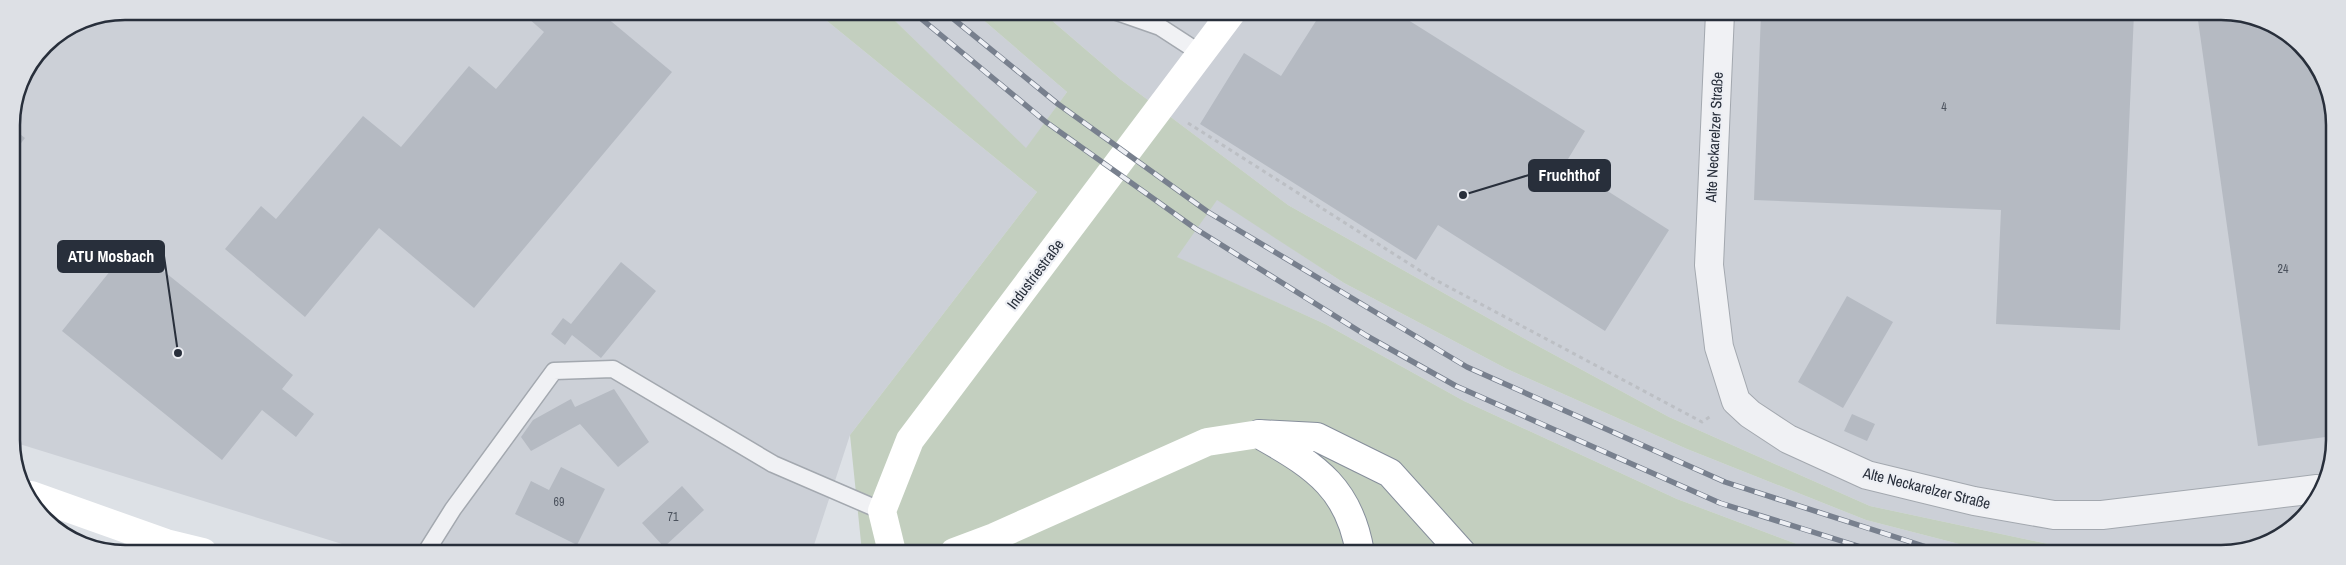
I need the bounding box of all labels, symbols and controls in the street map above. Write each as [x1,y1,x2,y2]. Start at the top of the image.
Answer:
street label: Alte Neckarelzer Straße [1700,71,1728,204]
house number: 4 [1941,99,1947,115]
callout: Fruchthof [1529,160,1610,191]
text: Fruchthof [1538,164,1600,186]
street label: Industriestraße [1002,235,1068,313]
callout: ATU Mosbach [58,241,164,272]
text: ATU Mosbach [68,245,154,267]
house number: 24 [2278,261,2289,277]
street label: Alte Neckarelzer Straße [1860,462,1993,514]
house number: 69 [554,494,564,510]
house number: 71 [668,509,679,525]

